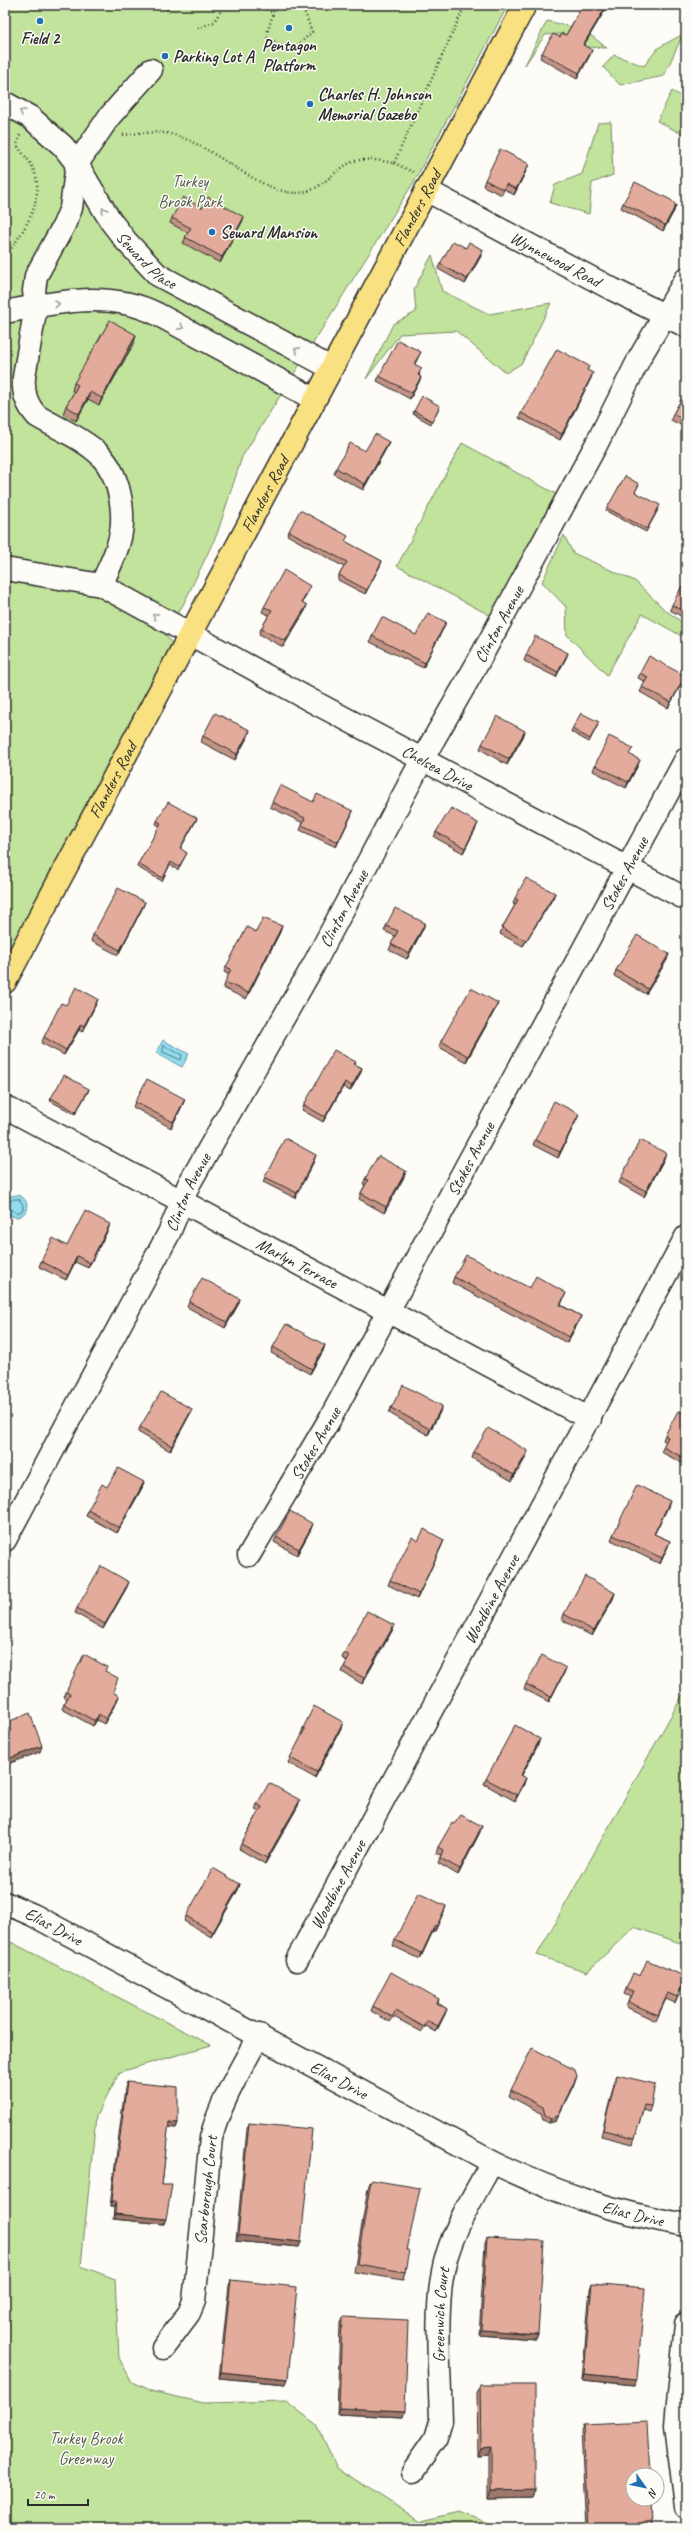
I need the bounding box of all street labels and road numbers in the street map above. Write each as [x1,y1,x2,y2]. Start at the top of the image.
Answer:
street label: Flanders Road [389,164,447,250]
street label: Seward Place [111,227,181,294]
street label: Wynnewood Road [507,227,606,293]
street label: Flanders Road [236,450,295,536]
street label: Clinton Avenue [470,581,529,666]
street label: Flanders Road [84,736,143,822]
street label: Chelsea Drive [398,740,478,796]
street label: Stokes Avenue [596,832,654,914]
street label: Clinton Avenue [315,865,374,951]
street label: Stokes Avenue [442,1117,500,1200]
street label: Clinton Avenue [161,1148,216,1235]
street label: Marlyn Terrace [253,1233,342,1294]
street label: Stokes Avenue [286,1402,346,1484]
street label: Woodbine Avenue [459,1550,525,1647]
street label: Woodbine Avenue [306,1835,371,1933]
street label: Elias Drive [22,1903,87,1951]
street label: Elias Drive [306,2056,372,2105]
street label: Scarborough Court [190,2132,222,2246]
street label: Elias Drive [600,2196,667,2232]
street label: Greenwich Court [428,2263,455,2363]

